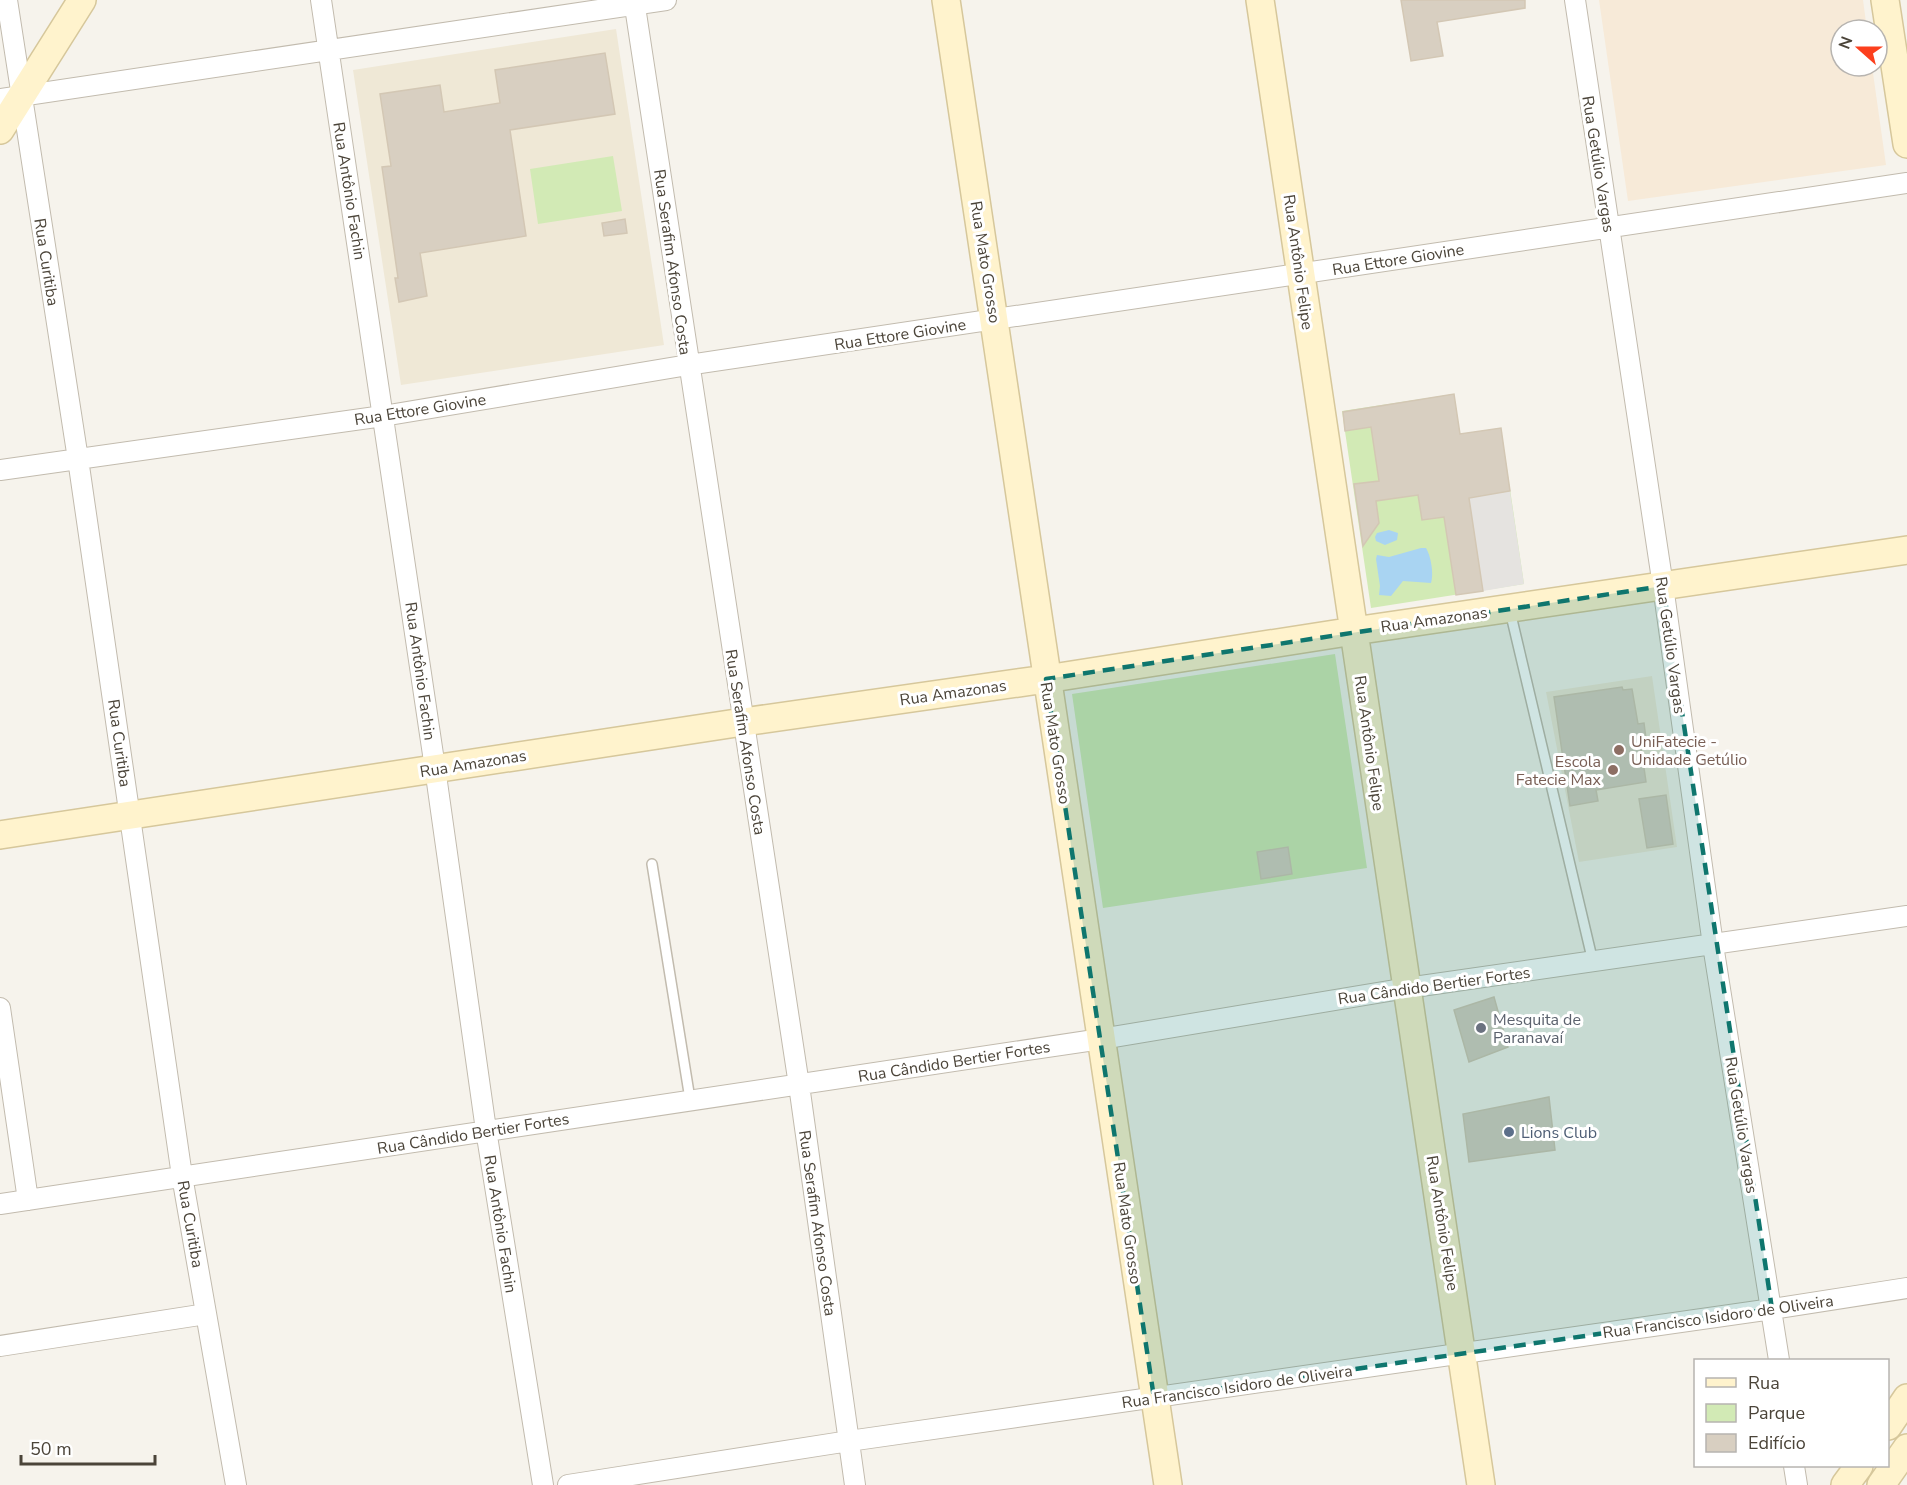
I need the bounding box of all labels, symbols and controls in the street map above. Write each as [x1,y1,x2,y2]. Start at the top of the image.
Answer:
north arrow [1829,18,1889,78]
text: N [1834,33,1858,53]
street label: Rua Getúlio Vargas [1576,94,1620,234]
street label: Rua Antônio Fachin [327,121,371,262]
street label: Rua Serafim Afonso Costa [648,168,696,357]
street label: Rua Antônio Felipe [1278,193,1318,331]
street label: Rua Mato Grosso [964,199,1006,325]
street label: Rua Curitiba [28,217,64,308]
street label: Rua Ettore Giovine [1331,239,1466,281]
street label: Rua Ettore Giovine [833,314,968,356]
street label: Rua Ettore Giovine [353,389,488,431]
street label: Rua Getúlio Vargas [1649,575,1691,715]
street label: Rua Antônio Fachin [399,601,441,742]
street label: Rua Amazonas [1379,602,1489,638]
street label: Rua Serafim Afonso Costa [719,648,771,837]
street label: Rua Antônio Felipe [1349,674,1389,812]
street label: Rua Amazonas [898,675,1008,711]
street label: Rua Mato Grosso [1034,680,1076,806]
street label: Rua Curitiba [102,698,136,788]
place label: UniFatecie - Unidade Getúlio [1631,731,1747,771]
marker: UniFatecie - Unidade Getúlio [1612,743,1626,757]
street label: Rua Amazonas [418,745,528,783]
place label: Escola Fatecie Max [1516,751,1602,791]
marker: Escola Fatecie Max [1606,763,1620,777]
street label: Rua Cândido Bertier Fortes [1336,962,1532,1010]
place label: Mesquita de Paranavaí [1493,1009,1581,1049]
marker: Mesquita de Paranavaí [1474,1021,1488,1035]
street label: Rua Cândido Bertier Fortes [857,1036,1052,1088]
street label: Rua Getúlio Vargas [1719,1055,1763,1195]
street label: Rua Cândido Bertier Fortes [376,1108,571,1160]
place label: Lions Club [1521,1122,1597,1144]
marker: Lions Club [1502,1125,1516,1139]
street label: Rua Serafim Afonso Costa [793,1129,841,1318]
street label: Rua Antônio Fachin [478,1154,522,1295]
street label: Rua Antônio Felipe [1420,1154,1464,1292]
street label: Rua Mato Grosso [1108,1161,1147,1286]
street label: Rua Curitiba [172,1179,209,1270]
street label: Rua Francisco Isidoro de Oliveira [1601,1290,1835,1344]
legend [1694,1359,1889,1467]
street label: Rua Francisco Isidoro de Oliveira [1120,1360,1354,1414]
text: Rua [1748,1371,1780,1395]
text: Parque [1748,1401,1805,1425]
scale bar [21,1428,154,1466]
text: Edifício [1748,1431,1806,1455]
text: 50 m [30,1437,72,1461]

